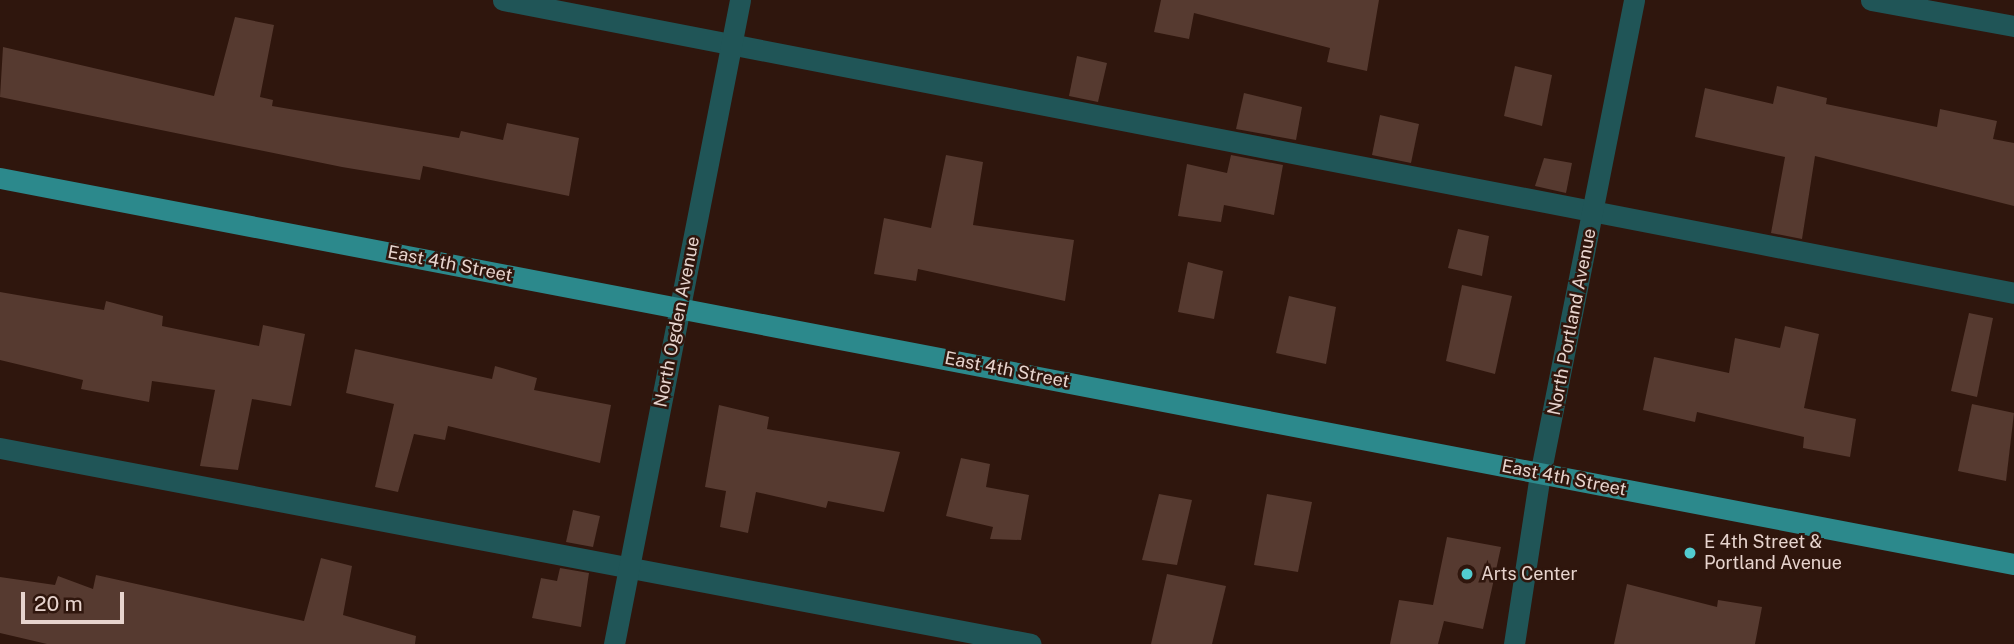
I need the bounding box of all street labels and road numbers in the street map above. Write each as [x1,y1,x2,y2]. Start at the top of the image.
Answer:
street label: North Portland Avenue [1543,227,1601,417]
street label: North Ogden Avenue [650,235,704,409]
street label: East 4th Street [386,241,514,287]
street label: East 4th Street [943,347,1071,393]
street label: East 4th Street [1500,455,1628,501]

